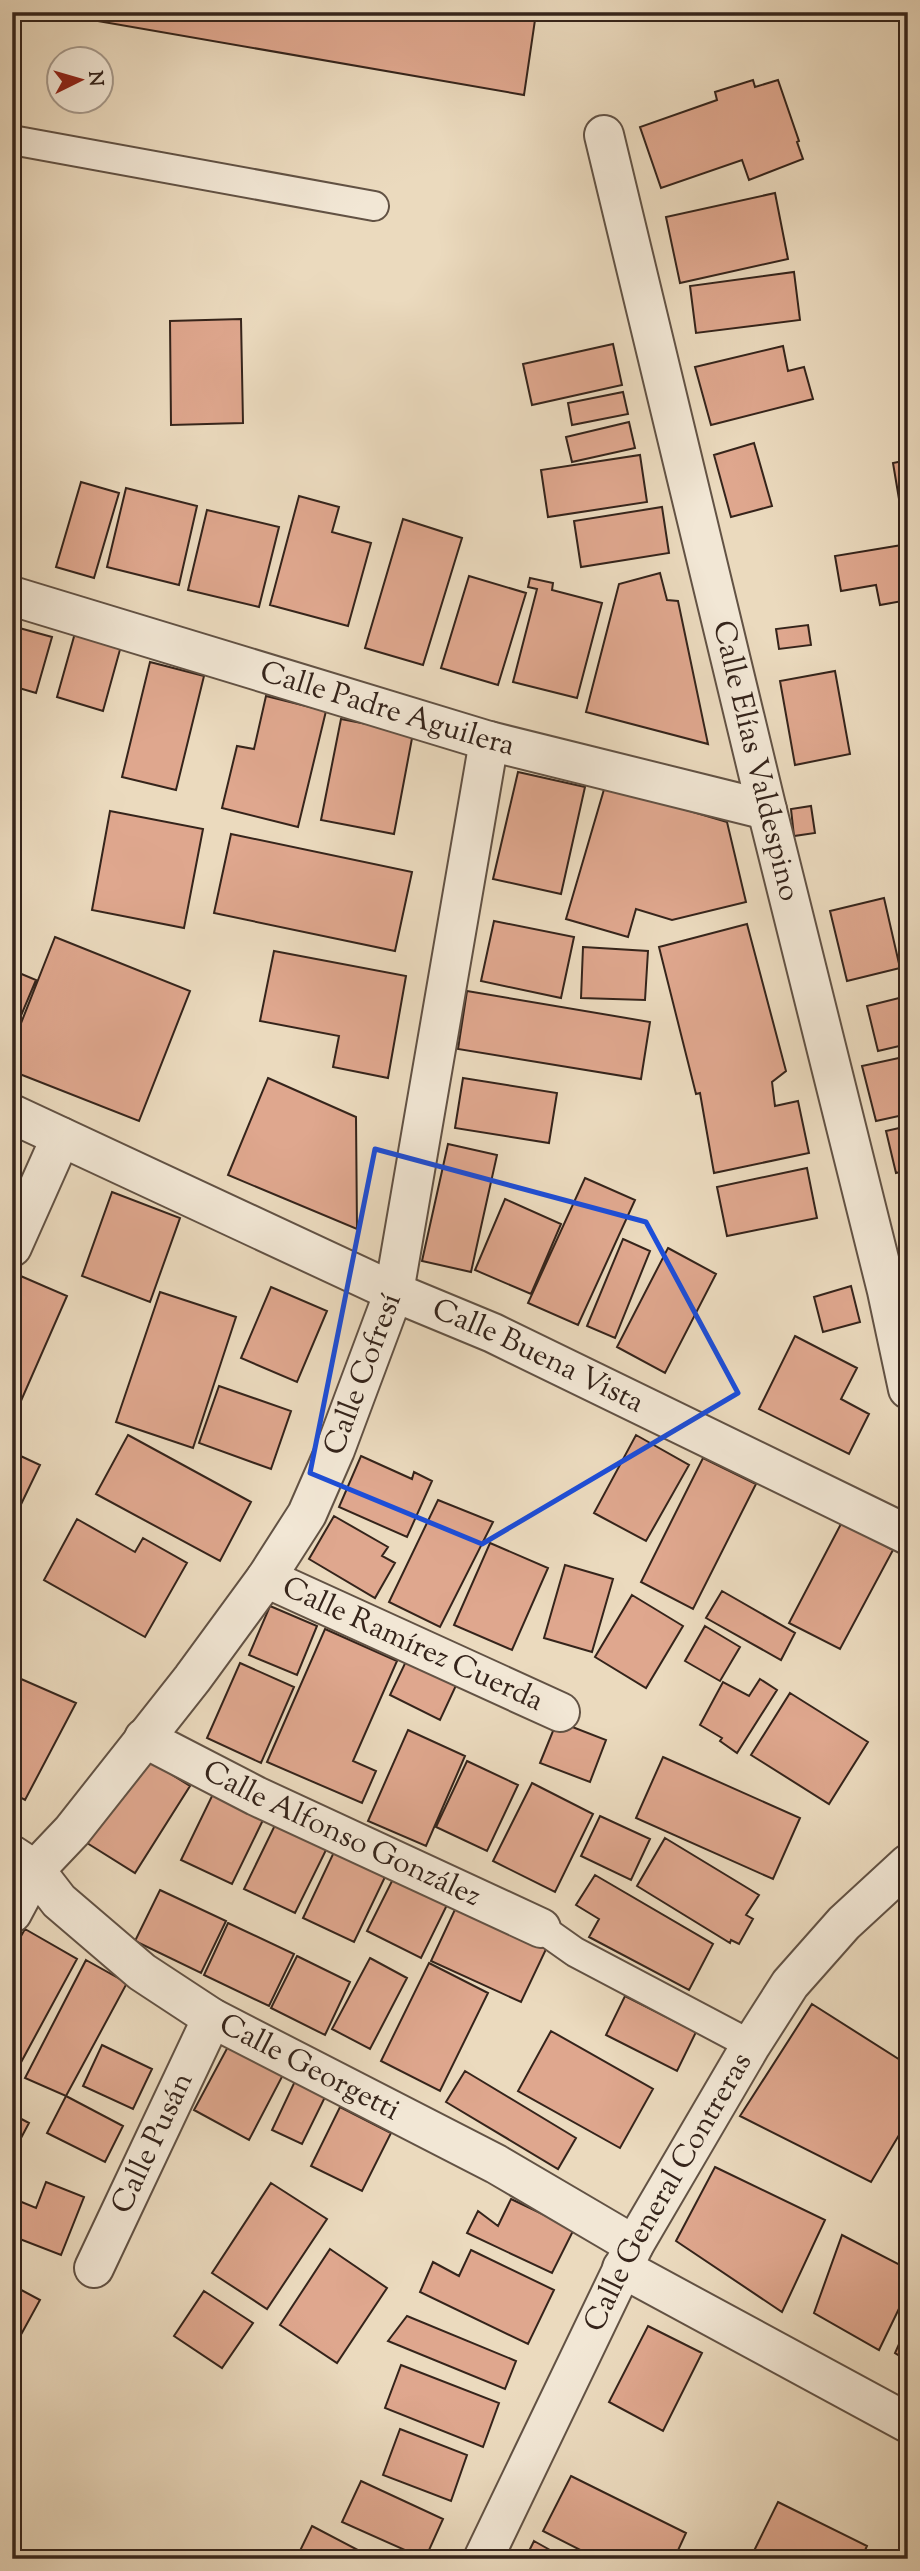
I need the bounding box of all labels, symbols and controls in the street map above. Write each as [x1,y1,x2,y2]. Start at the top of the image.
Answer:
north arrow [46,46,116,116]
text: N [80,70,109,87]
street label: Calle Elías Valdespino [701,616,810,906]
street label: Calle Padre Aguilera [254,651,519,768]
street label: Calle Cofresí [313,1287,413,1462]
street label: Calle Buena Vista [425,1289,651,1425]
street label: Calle Ramírez Cuerda [275,1567,550,1723]
street label: Calle Alfonso González [195,1750,488,1919]
street label: Calle Georgetti [211,2004,407,2132]
street label: Calle General Contreras [574,2045,763,2339]
street label: Calle Pusán [101,2065,205,2221]

